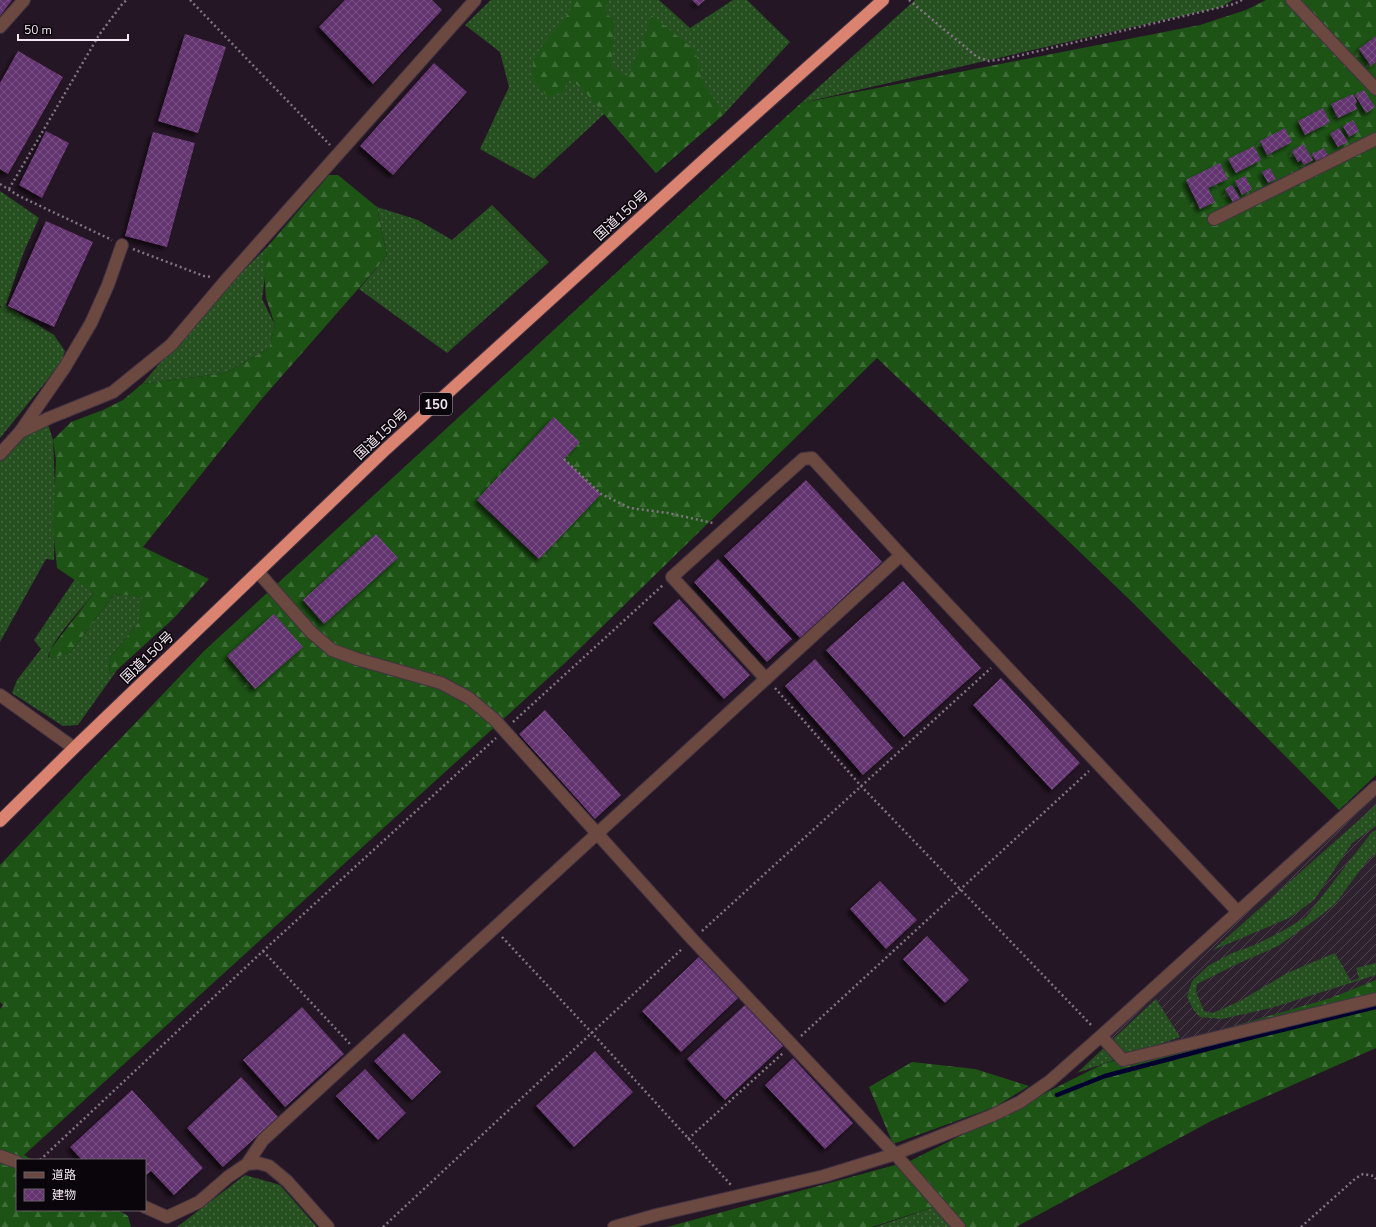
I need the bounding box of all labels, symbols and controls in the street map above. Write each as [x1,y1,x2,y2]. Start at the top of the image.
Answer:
scale bar [18,16,128,42]
text: 50 m [24,22,52,38]
street label: 国道150号 [590,186,653,245]
road number: 150 [420,393,452,415]
street label: 国道150号 [350,405,412,464]
street label: 国道150号 [117,627,178,688]
legend [16,1159,146,1211]
text: 道路 [52,1167,76,1183]
text: 建物 [52,1187,76,1203]

